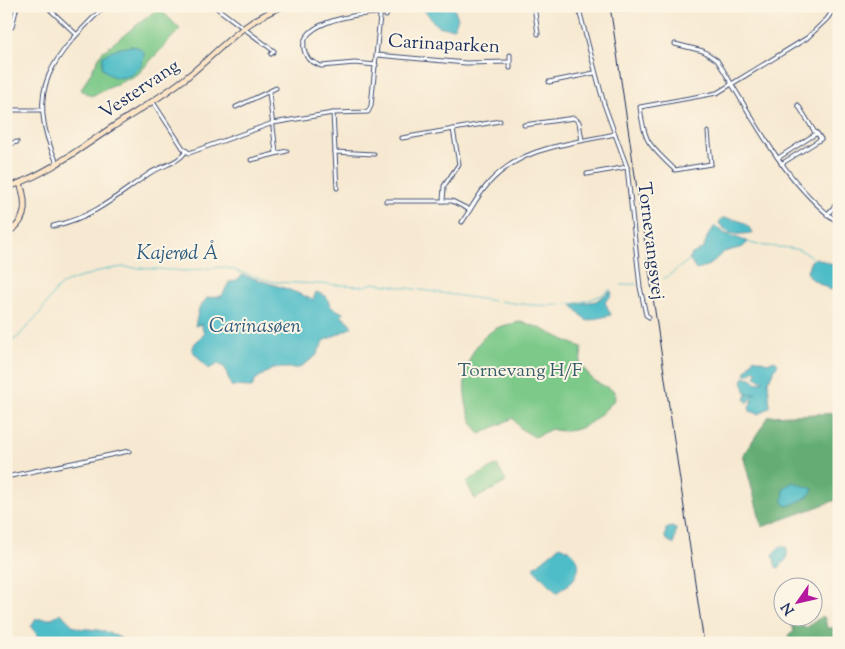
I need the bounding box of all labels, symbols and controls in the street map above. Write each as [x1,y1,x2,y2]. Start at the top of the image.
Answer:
street label: Carinaparken [387,29,501,61]
street label: Vestervang [95,53,185,127]
street label: Tornevangsvej [629,180,671,302]
water label: Kajerød Å [136,240,218,269]
water label: Carinasøen [209,313,302,342]
park label: Tornevang H/F [458,358,583,385]
north arrow [772,576,822,626]
text: N [777,598,800,618]

